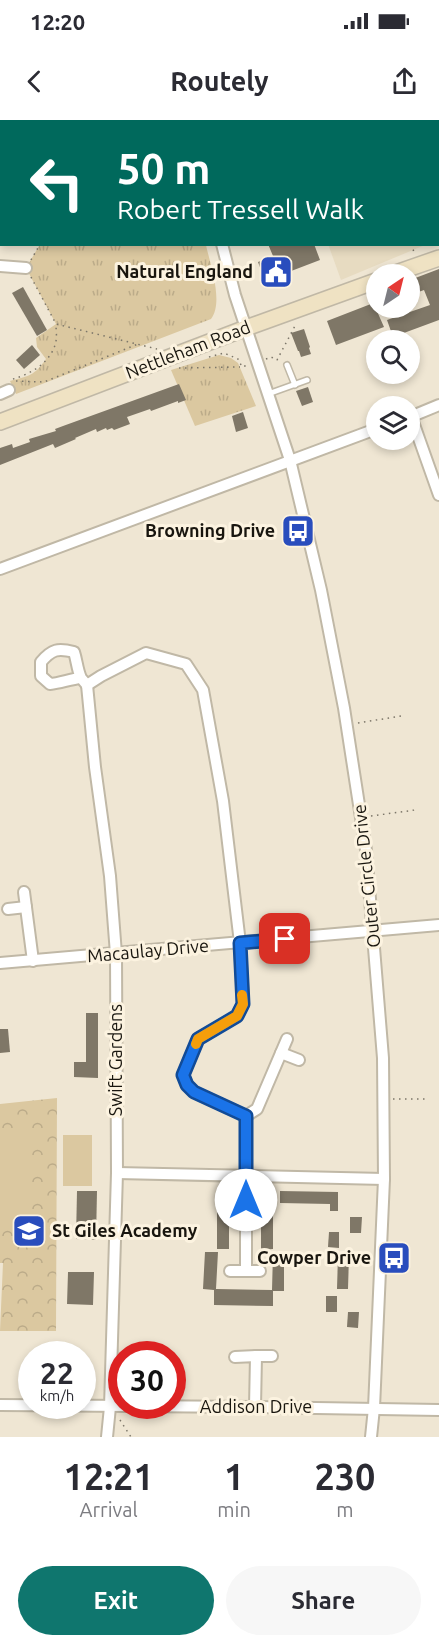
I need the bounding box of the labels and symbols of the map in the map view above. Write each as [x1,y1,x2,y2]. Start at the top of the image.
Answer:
public building icon: Natural England [258,254,294,290]
place label: Natural England [116,261,253,281]
north arrow [366,264,420,318]
street label: Nettleham Road [122,316,253,382]
bus stop icon: Browning Drive [280,513,316,549]
place label: Browning Drive [145,520,275,540]
street label: Outer Circle Drive [349,803,383,949]
pin [259,913,310,964]
street label: Macaulay Drive [86,935,210,965]
street label: Swift Gardens [105,1004,125,1116]
position arrow [214,1168,278,1232]
school or university icon: St Giles Academy [11,1213,47,1249]
place label: St Giles Academy [52,1220,198,1240]
bus stop icon: Cowper Drive [376,1240,412,1276]
place label: Cowper Drive [257,1247,371,1267]
speed limit sign: 30 [108,1341,186,1419]
street label: Addison Drive [200,1396,312,1416]

